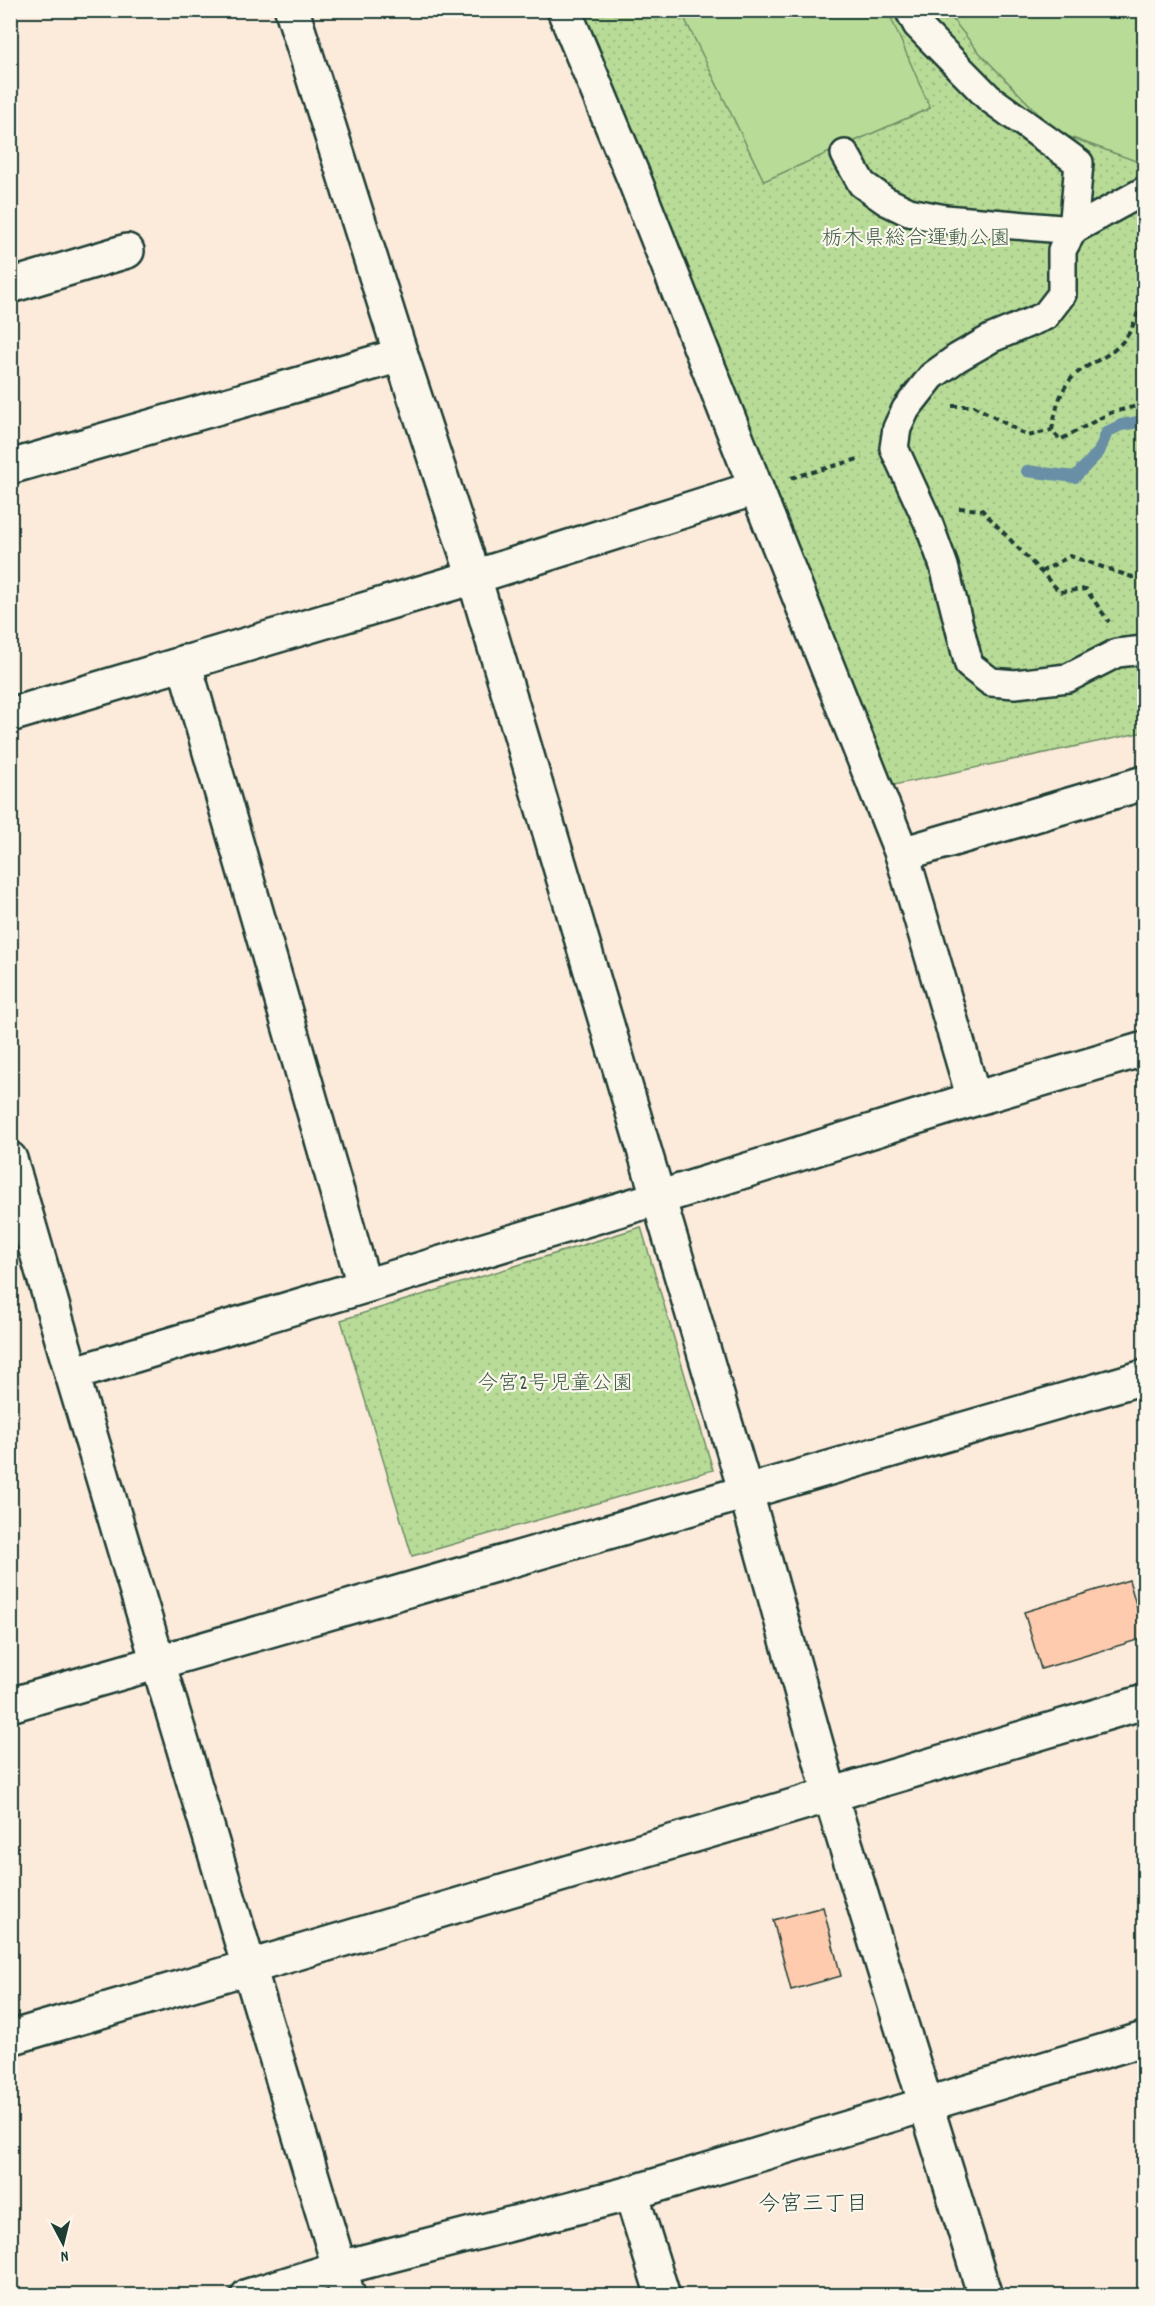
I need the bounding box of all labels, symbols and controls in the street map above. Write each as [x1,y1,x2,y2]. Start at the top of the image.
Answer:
park label: 栃木県総合運動公園 [822,225,1011,255]
park label: 今宮2号児童公園 [477,1370,633,1400]
district label: 今宮三丁目 [758,2190,868,2221]
north arrow [33,2213,93,2273]
text: N [59,2244,70,2267]

